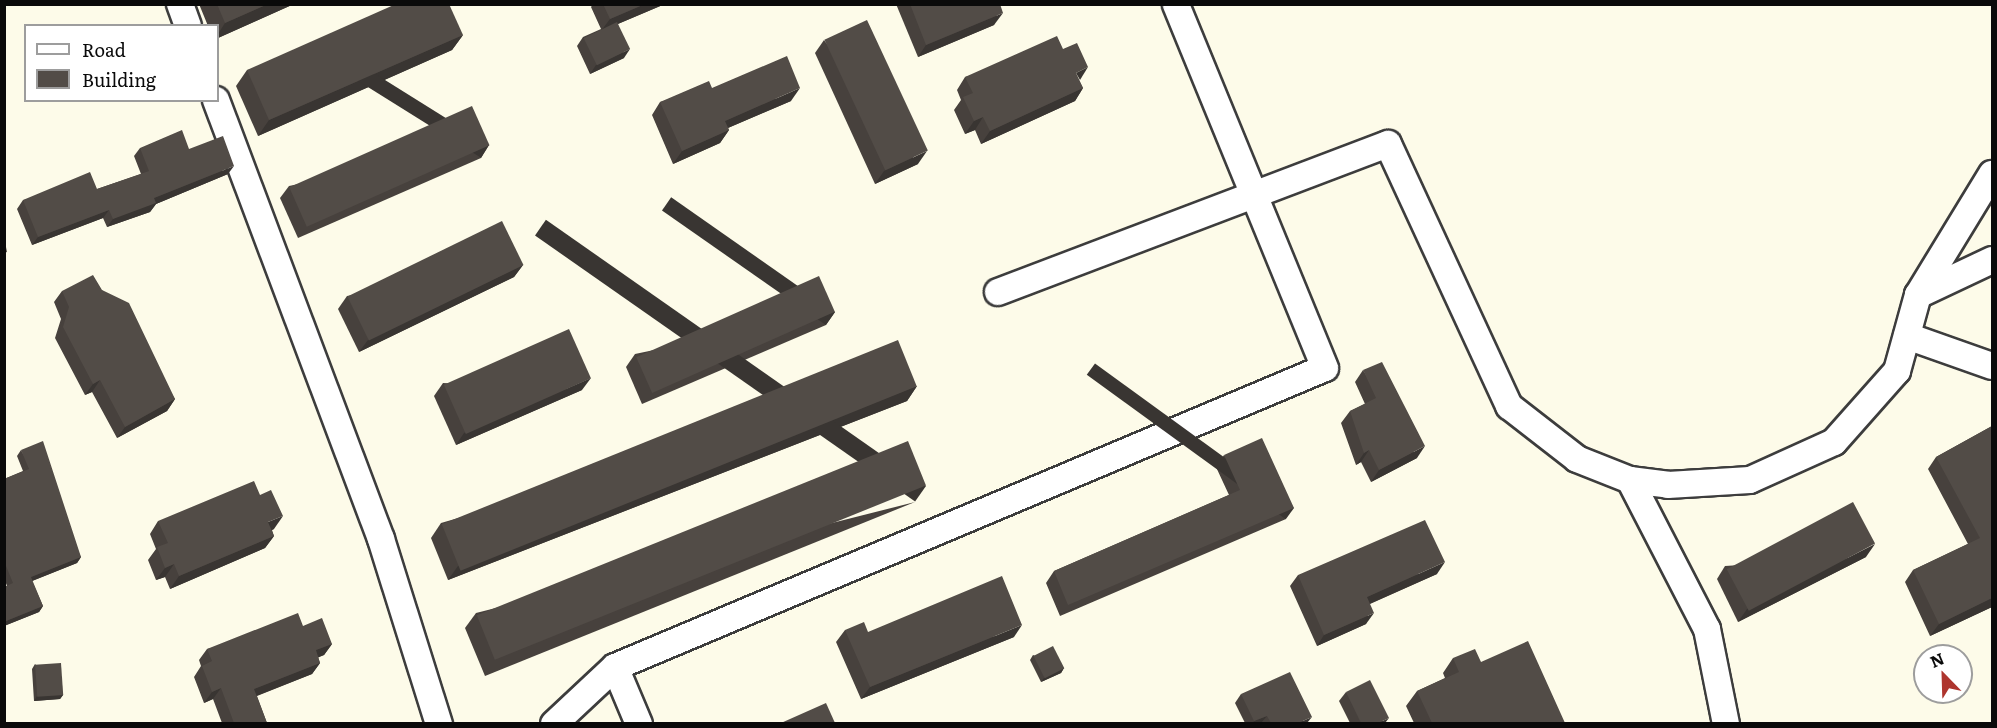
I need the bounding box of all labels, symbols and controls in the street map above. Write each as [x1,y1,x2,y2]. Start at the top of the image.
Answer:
legend [24,24,219,102]
text: Road [82,36,126,63]
text: Building [82,66,156,93]
north arrow [1913,644,1973,704]
text: N [1926,646,1948,673]

